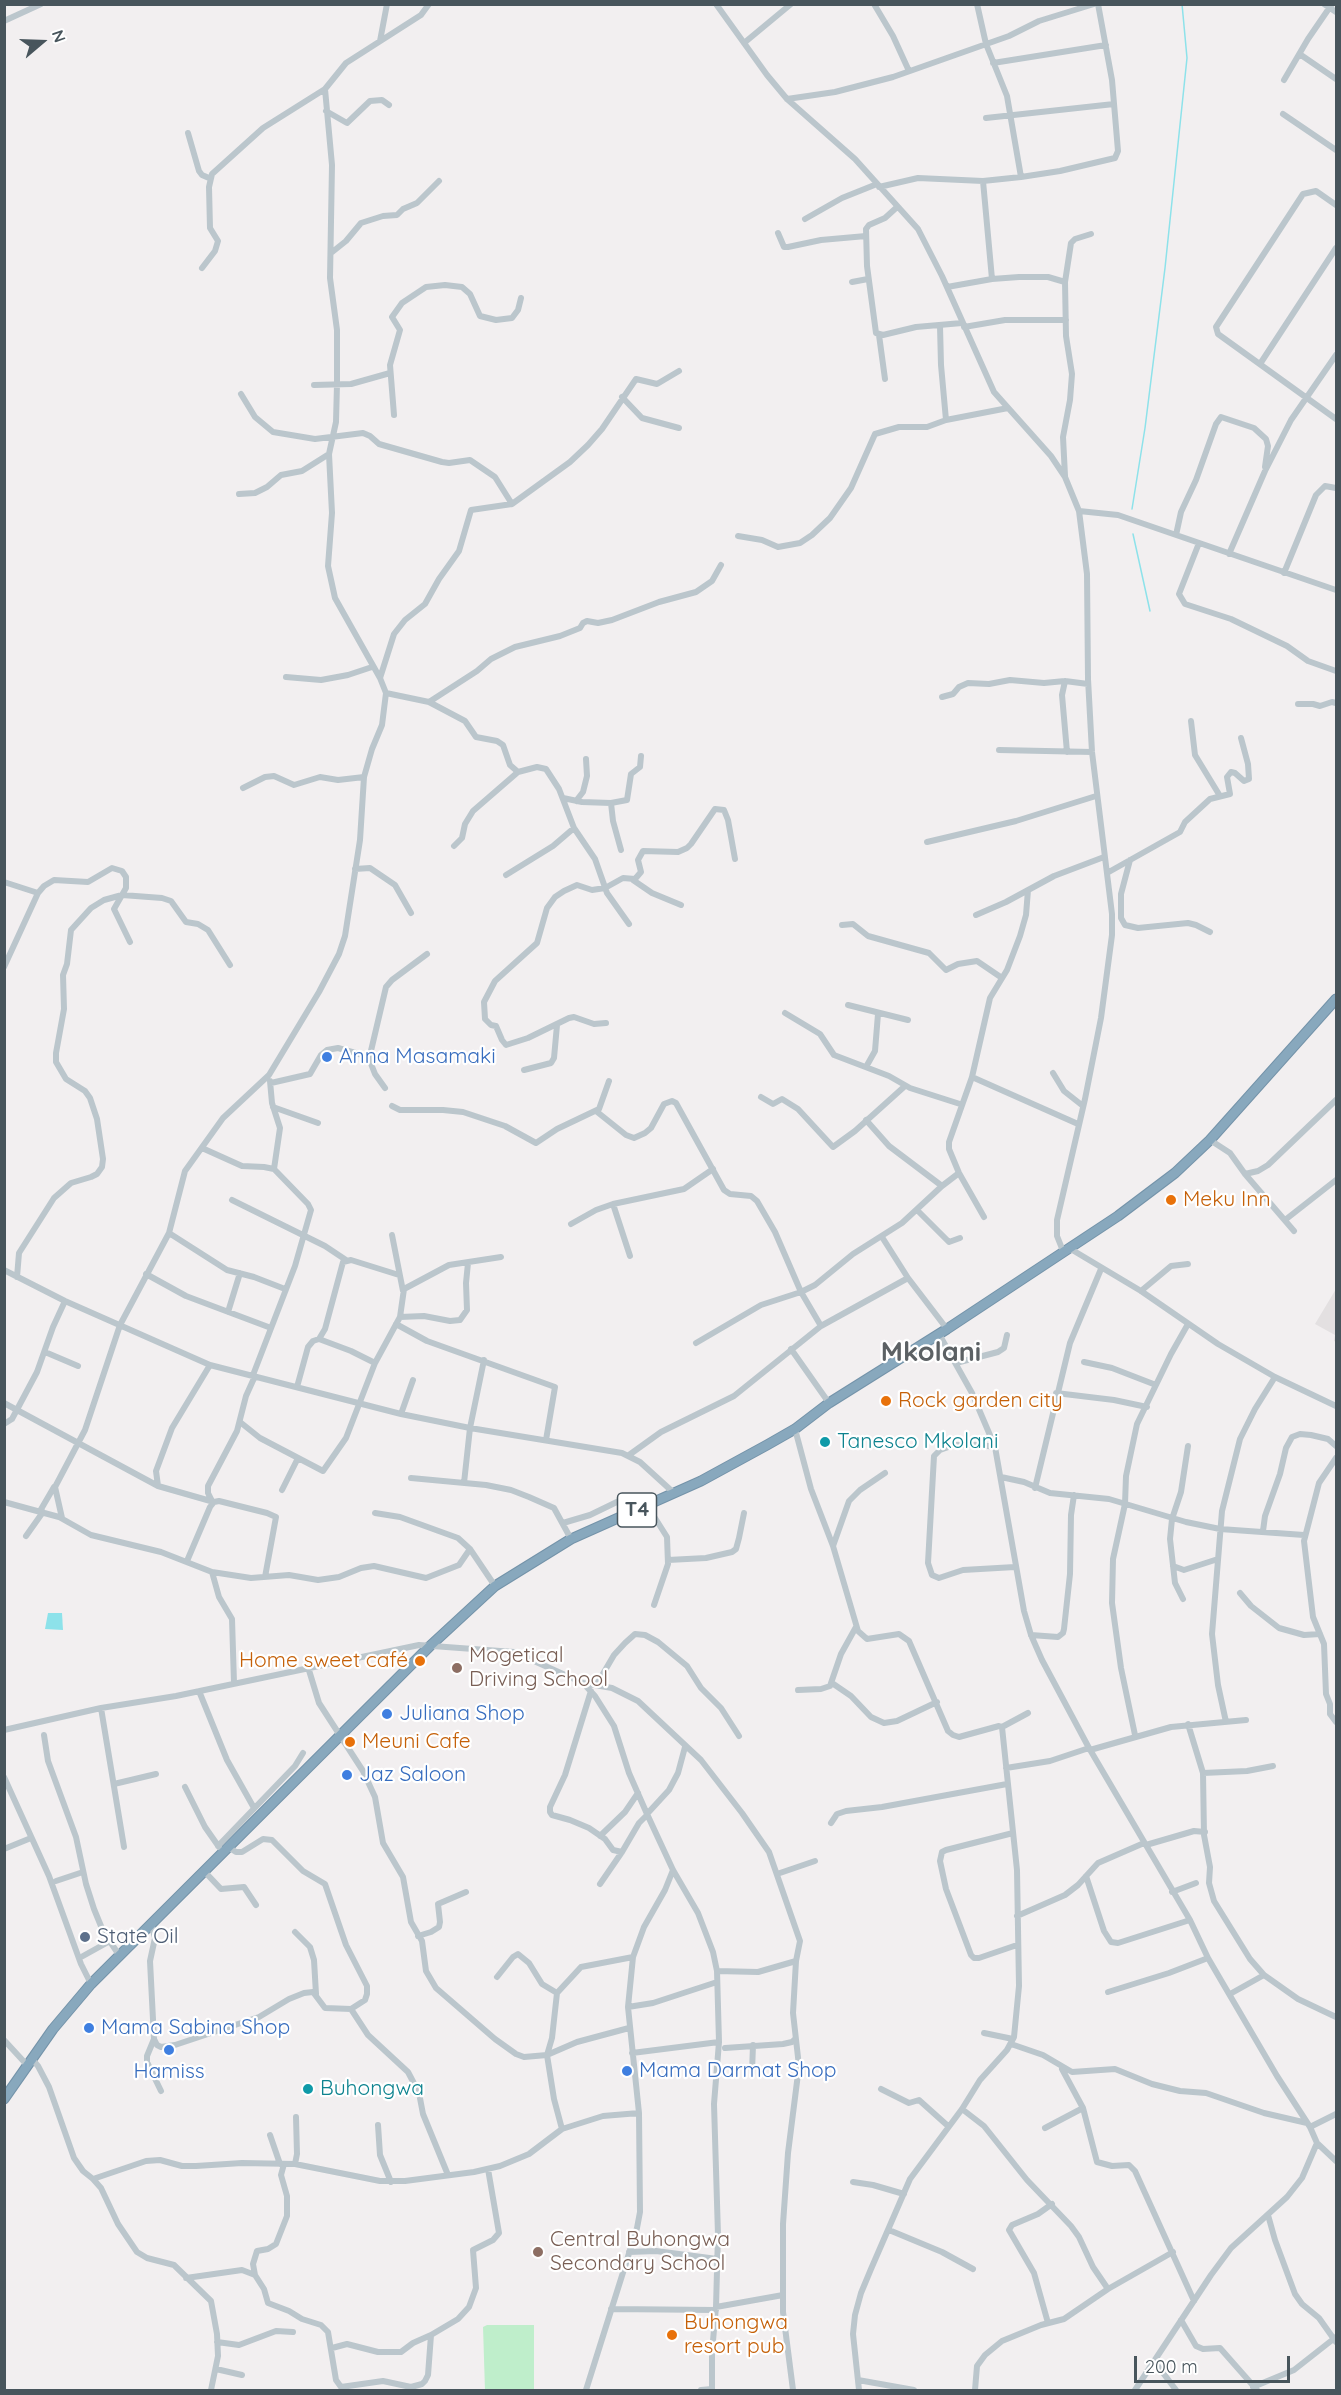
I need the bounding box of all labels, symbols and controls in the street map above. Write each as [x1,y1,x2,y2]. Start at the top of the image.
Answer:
north arrow [12,12,72,72]
text: N [48,27,70,45]
place label: Anna Masamaki [339,1044,496,1070]
marker: Anna Masamaki [320,1050,334,1064]
place label: Meku Inn [1183,1187,1271,1213]
marker: Meku Inn [1164,1193,1178,1207]
district label: Mkolani [881,1337,981,1369]
place label: Rock garden city [898,1388,1063,1414]
marker: Rock garden city [879,1394,893,1408]
place label: Tanesco Mkolani [837,1429,998,1455]
marker: Tanesco Mkolani [818,1435,832,1449]
road number: T4 [618,1493,656,1527]
place label: Mogetical Driving School [469,1643,608,1693]
place label: Home sweet café [239,1648,408,1674]
marker: Home sweet café [413,1654,427,1668]
marker: Mogetical Driving School [450,1661,464,1675]
place label: Juliana Shop [399,1701,525,1727]
marker: Juliana Shop [380,1707,394,1721]
place label: Meuni Cafe [362,1729,471,1755]
marker: Meuni Cafe [343,1735,357,1749]
place label: Jaz Saloon [359,1762,466,1788]
marker: Jaz Saloon [340,1768,354,1782]
place label: State Oil [97,1924,179,1950]
marker: State Oil [78,1930,92,1944]
place label: Mama Sabina Shop [101,2015,290,2041]
marker: Mama Sabina Shop [82,2021,96,2035]
marker: Hamiss [162,2043,176,2057]
place label: Mama Darmat Shop [639,2058,836,2084]
place label: Hamiss [133,2059,205,2085]
marker: Mama Darmat Shop [620,2064,634,2078]
place label: Buhongwa [320,2076,424,2102]
marker: Buhongwa [301,2082,315,2096]
place label: Central Buhongwa Secondary School [550,2227,730,2277]
marker: Central Buhongwa Secondary School [531,2245,545,2259]
place label: Buhongwa resort pub [684,2310,788,2360]
marker: Buhongwa resort pub [665,2328,679,2342]
scale bar [1137,2344,1293,2382]
text: 200 m [1145,2355,1198,2378]

